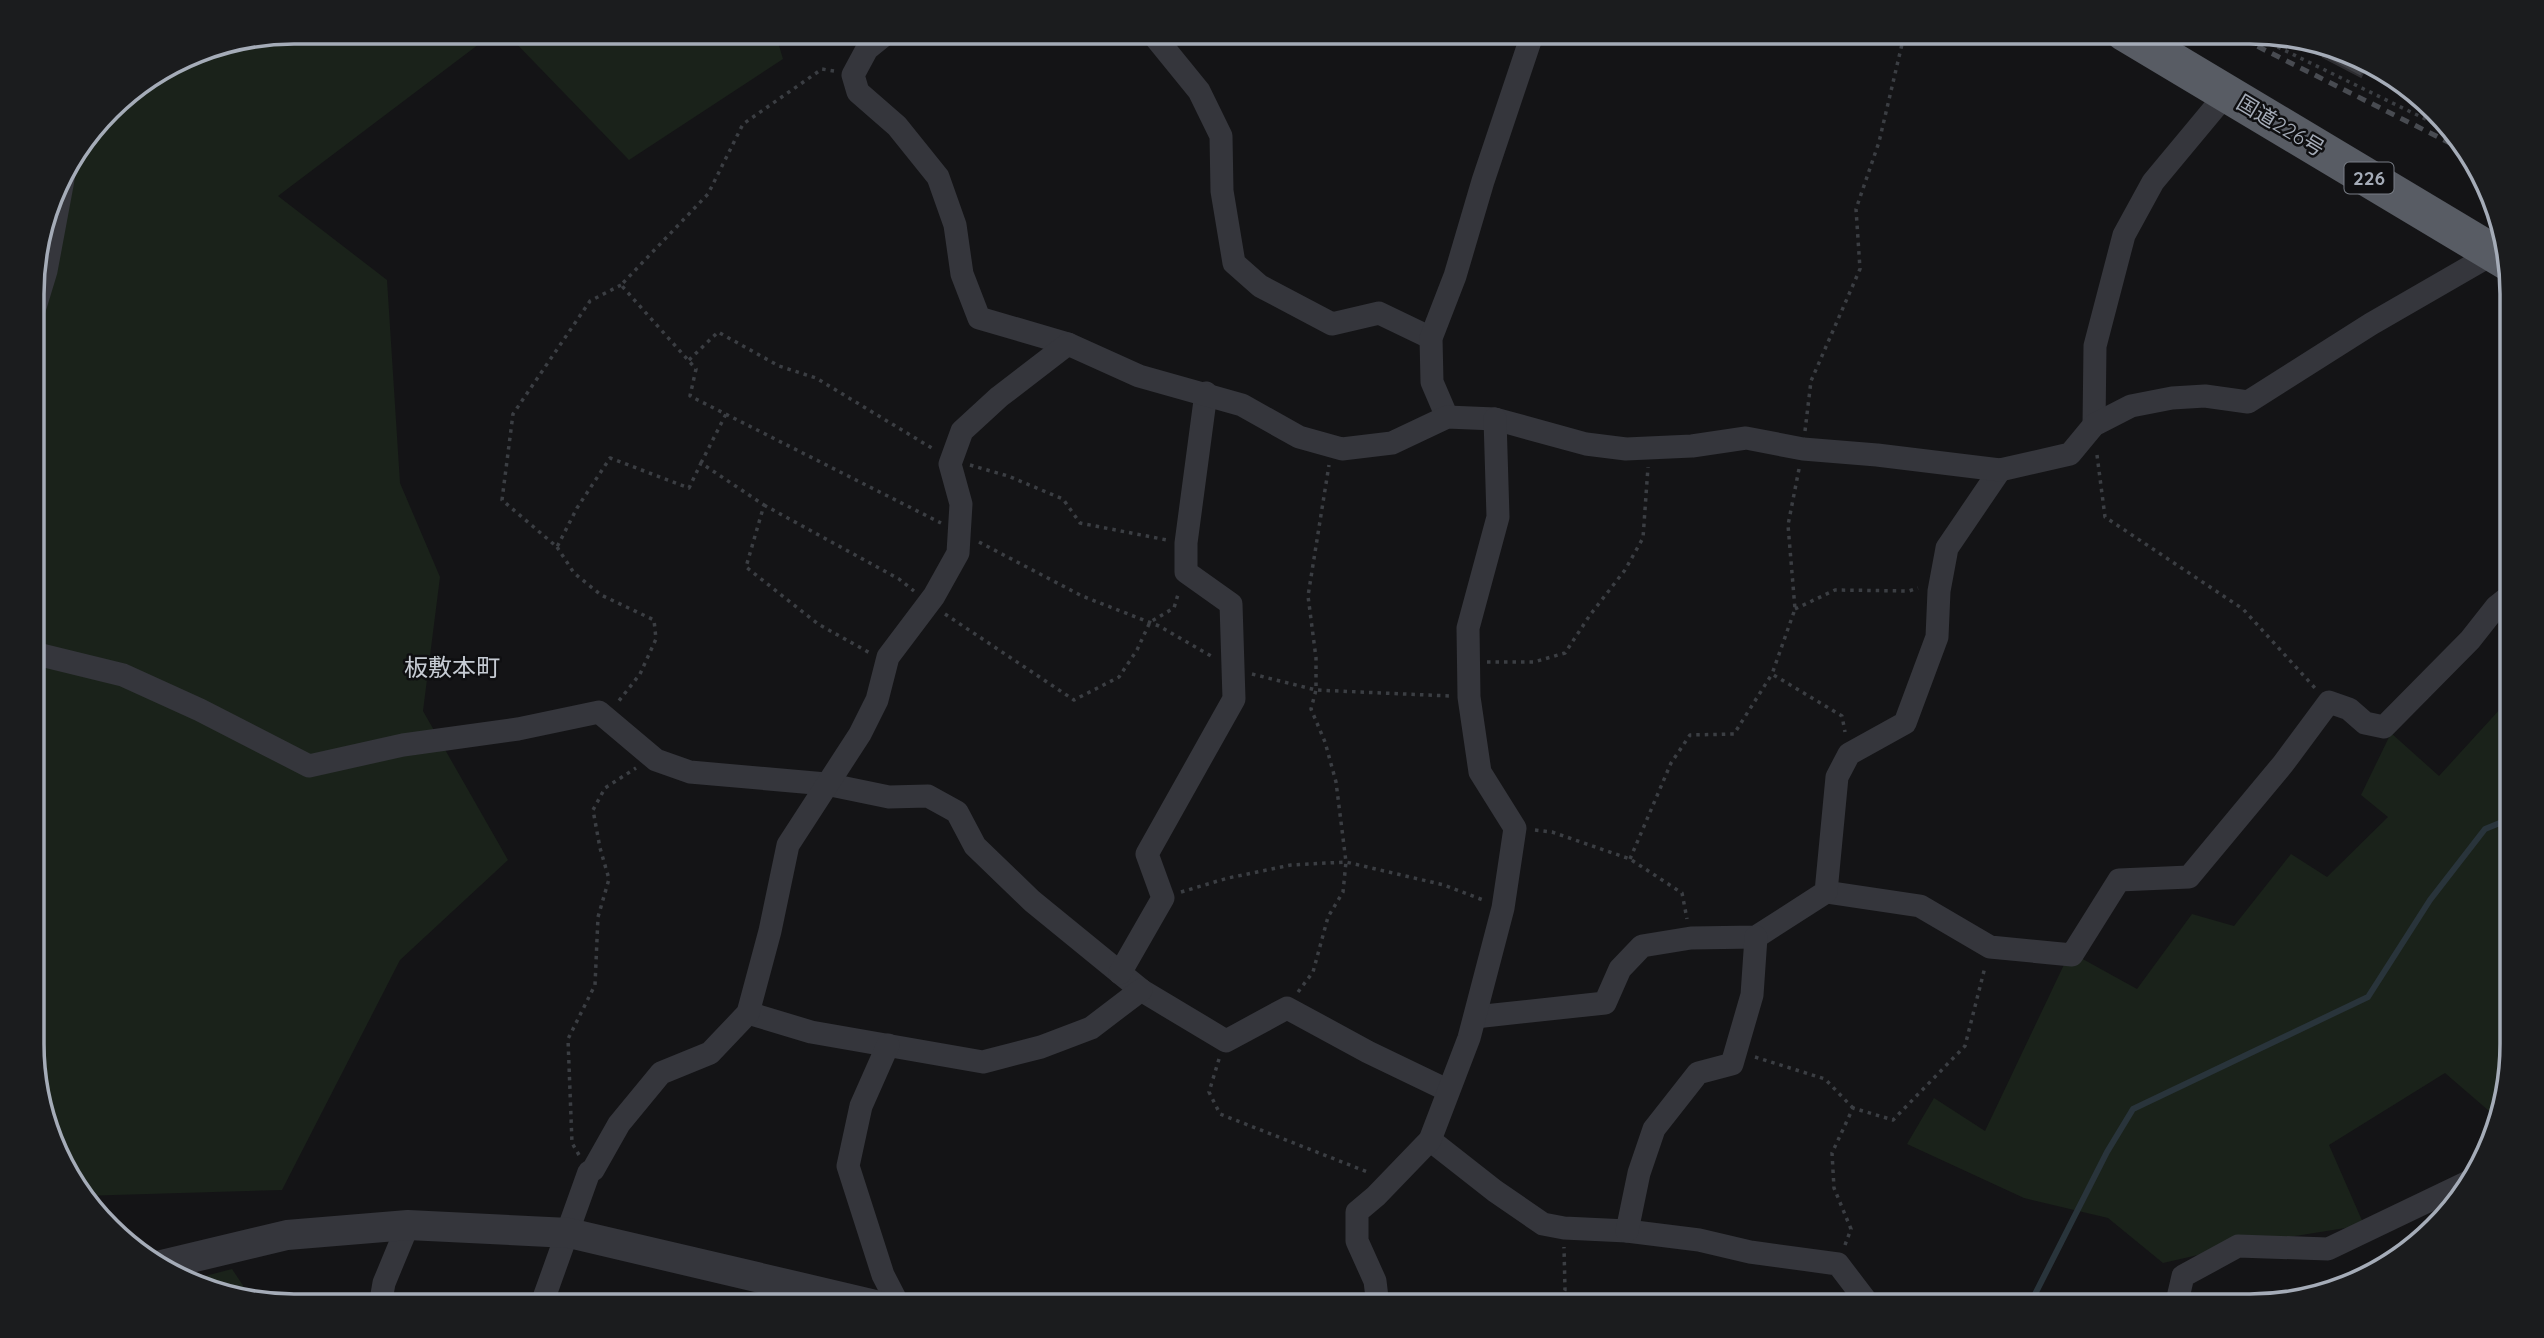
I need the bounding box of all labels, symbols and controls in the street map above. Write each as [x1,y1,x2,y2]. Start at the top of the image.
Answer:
street label: 国道226号 [2232,89,2330,161]
road number: 226 [2344,162,2394,194]
district label: 板敷本町 [404,652,500,682]

